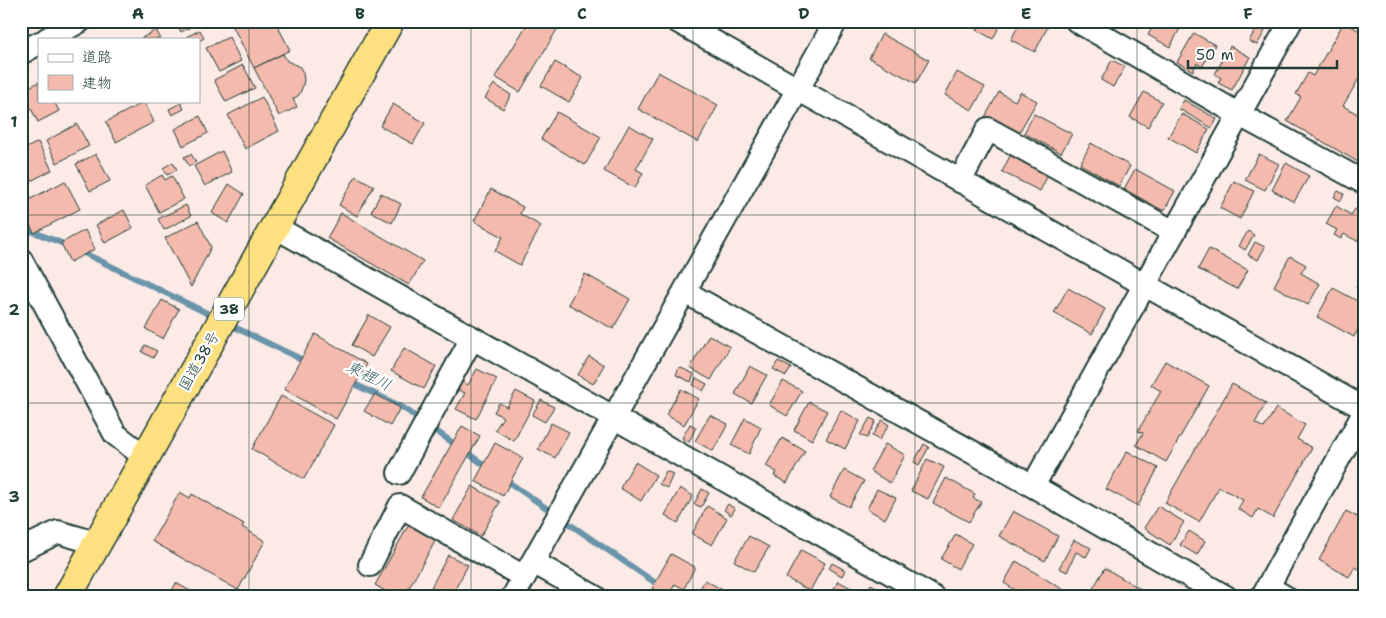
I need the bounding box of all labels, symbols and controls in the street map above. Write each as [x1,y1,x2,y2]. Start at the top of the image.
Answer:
text: A [132,3,144,24]
text: B [355,3,365,24]
text: C [577,3,587,24]
text: D [798,3,810,24]
text: E [1021,3,1031,24]
text: F [1243,3,1253,24]
legend [38,38,200,102]
scale bar [1188,38,1337,70]
text: 50 m [1196,45,1234,65]
text: 道路 [82,47,112,67]
text: 建物 [82,73,112,93]
text: 1 [10,111,18,132]
road number: 38 [214,298,244,320]
text: 2 [8,299,20,320]
street label: 国道38号 [174,328,224,394]
water label: 東裡川 [343,355,395,395]
text: 3 [8,486,20,507]

